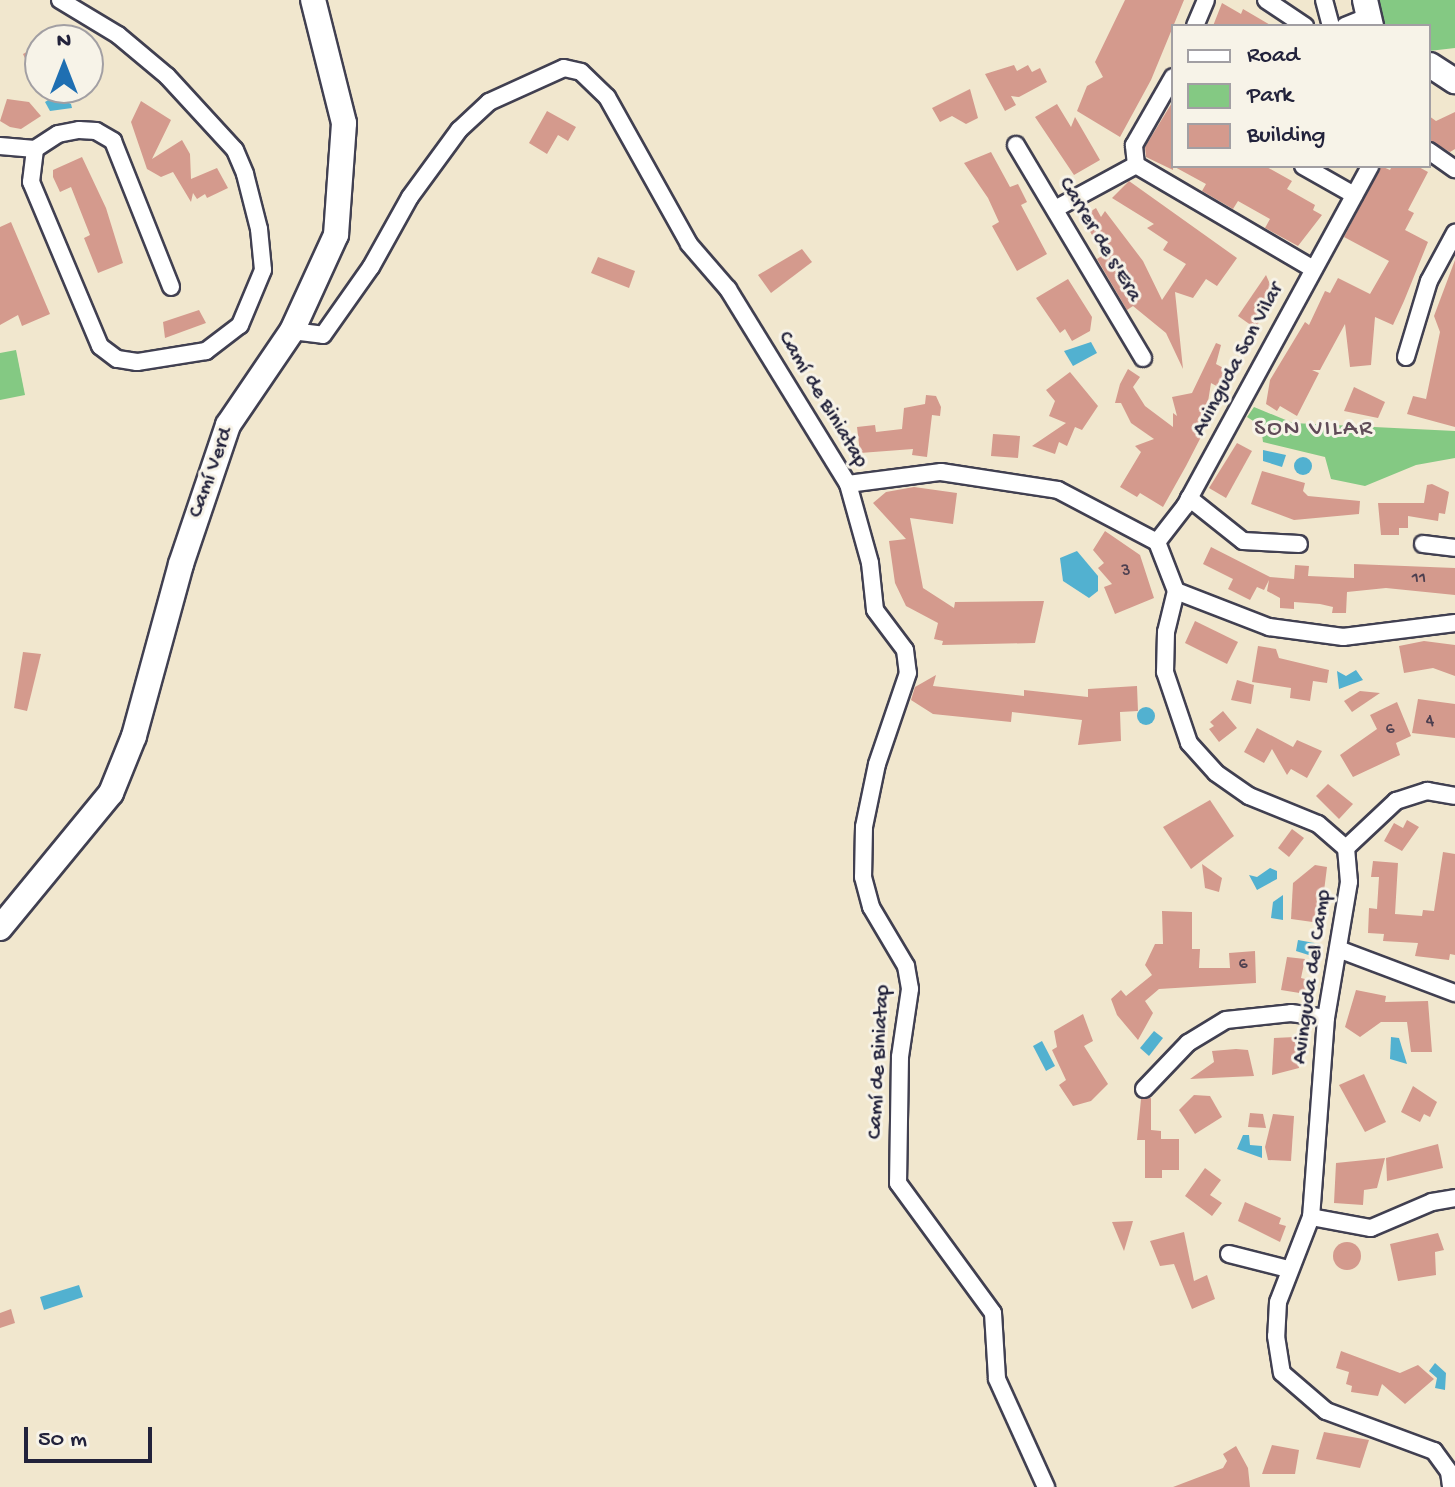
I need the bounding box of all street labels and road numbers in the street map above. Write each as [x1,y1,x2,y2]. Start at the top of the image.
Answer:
street label: Carrer de s'Era [1051,173,1147,307]
street label: Avinguda Son Vilar [1187,279,1291,441]
street label: Camí de Biniatap [771,327,873,473]
street label: Camí Verd [184,424,240,522]
street label: Avinguda del Camp [1288,888,1338,1066]
street label: Camí de Biniatap [863,984,897,1140]

